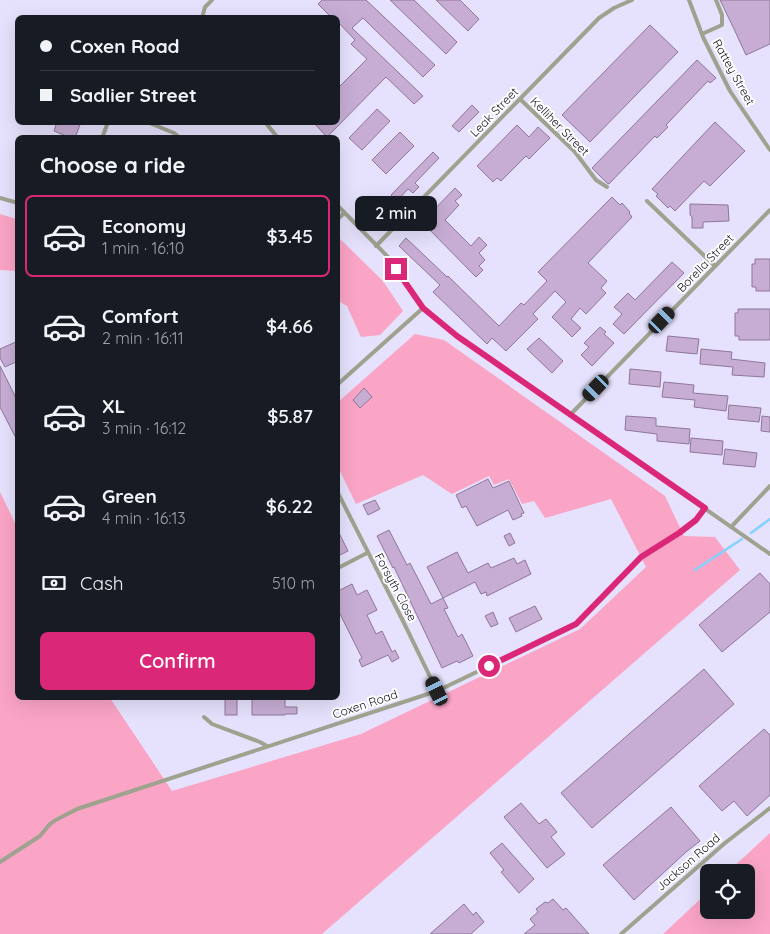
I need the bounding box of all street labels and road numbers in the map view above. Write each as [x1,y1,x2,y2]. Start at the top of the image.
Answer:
street label: Rattey Street [710,36,758,108]
street label: Leak Street [467,84,521,140]
street label: Kelliher Street [527,93,593,159]
street label: Borella Street [674,231,736,295]
street label: Forsyth Close [372,550,420,624]
street label: Coxen Road [331,686,399,722]
street label: Jackson Road [653,830,723,894]

